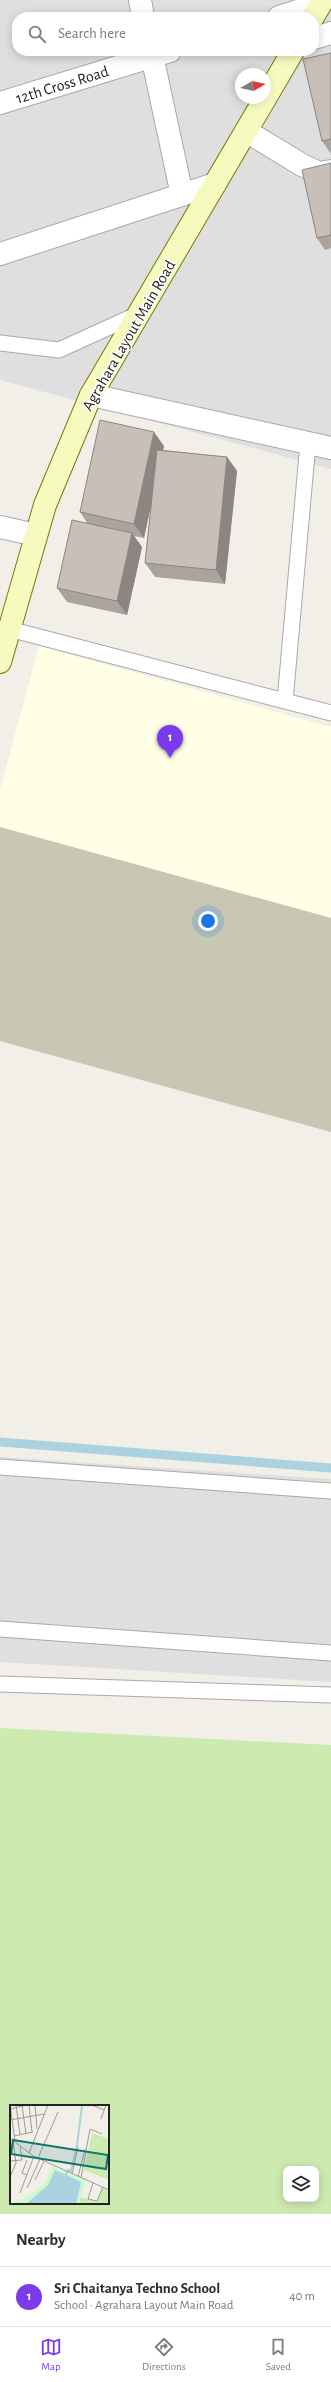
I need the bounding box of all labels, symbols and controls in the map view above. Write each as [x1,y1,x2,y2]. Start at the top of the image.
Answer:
search box [12,12,319,56]
icon: search [26,23,48,45]
text: Search here [58,26,126,41]
street label: 12th Cross Road [14,63,111,107]
north arrow [235,68,271,104]
street label: Agrahara Layout Main Road [79,258,179,414]
pin: 1 [157,725,183,758]
your location [198,911,218,931]
inset map [10,2105,109,2204]
map controls [283,2166,319,2202]
button: layers [283,2166,319,2202]
text: Nearby [16,2231,66,2248]
text: Sri Chaitanya Techno School [54,2281,220,2296]
text: 1 [27,2290,31,2303]
text: 40 m [289,2290,315,2303]
text: School · Agrahara Layout Main Road [54,2299,234,2312]
tab: Map [40,2336,62,2373]
tab: Directions [142,2336,186,2373]
tab: Saved [266,2336,291,2373]

